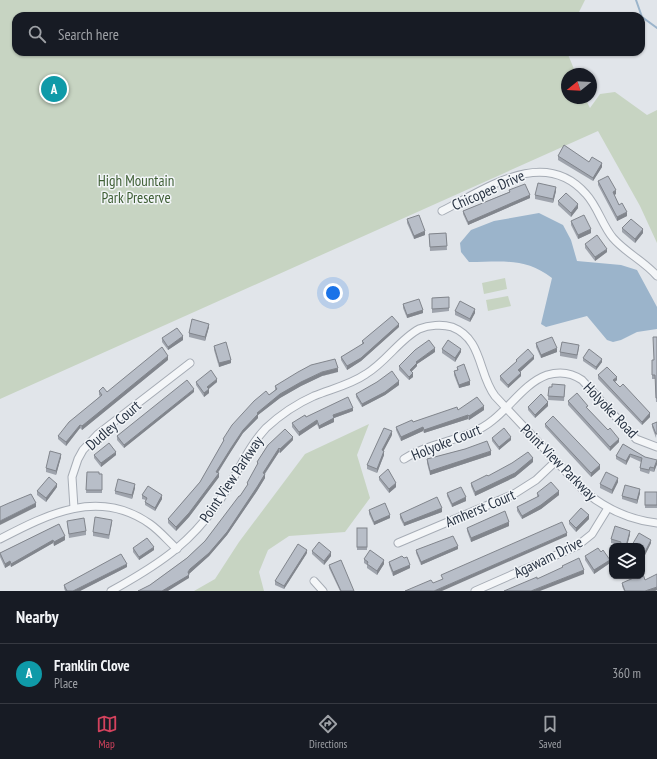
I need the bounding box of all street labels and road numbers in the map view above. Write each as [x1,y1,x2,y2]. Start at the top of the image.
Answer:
street label: Chicopee Drive [449,166,527,214]
street label: Holyoke Road [580,378,642,442]
street label: Dudley Court [82,396,144,454]
street label: Holyoke Court [408,419,484,465]
street label: Point View Parkway [517,420,601,504]
street label: Point View Parkway [195,432,267,526]
street label: Amherst Court [442,485,518,531]
street label: Agawam Drive [510,532,586,582]

